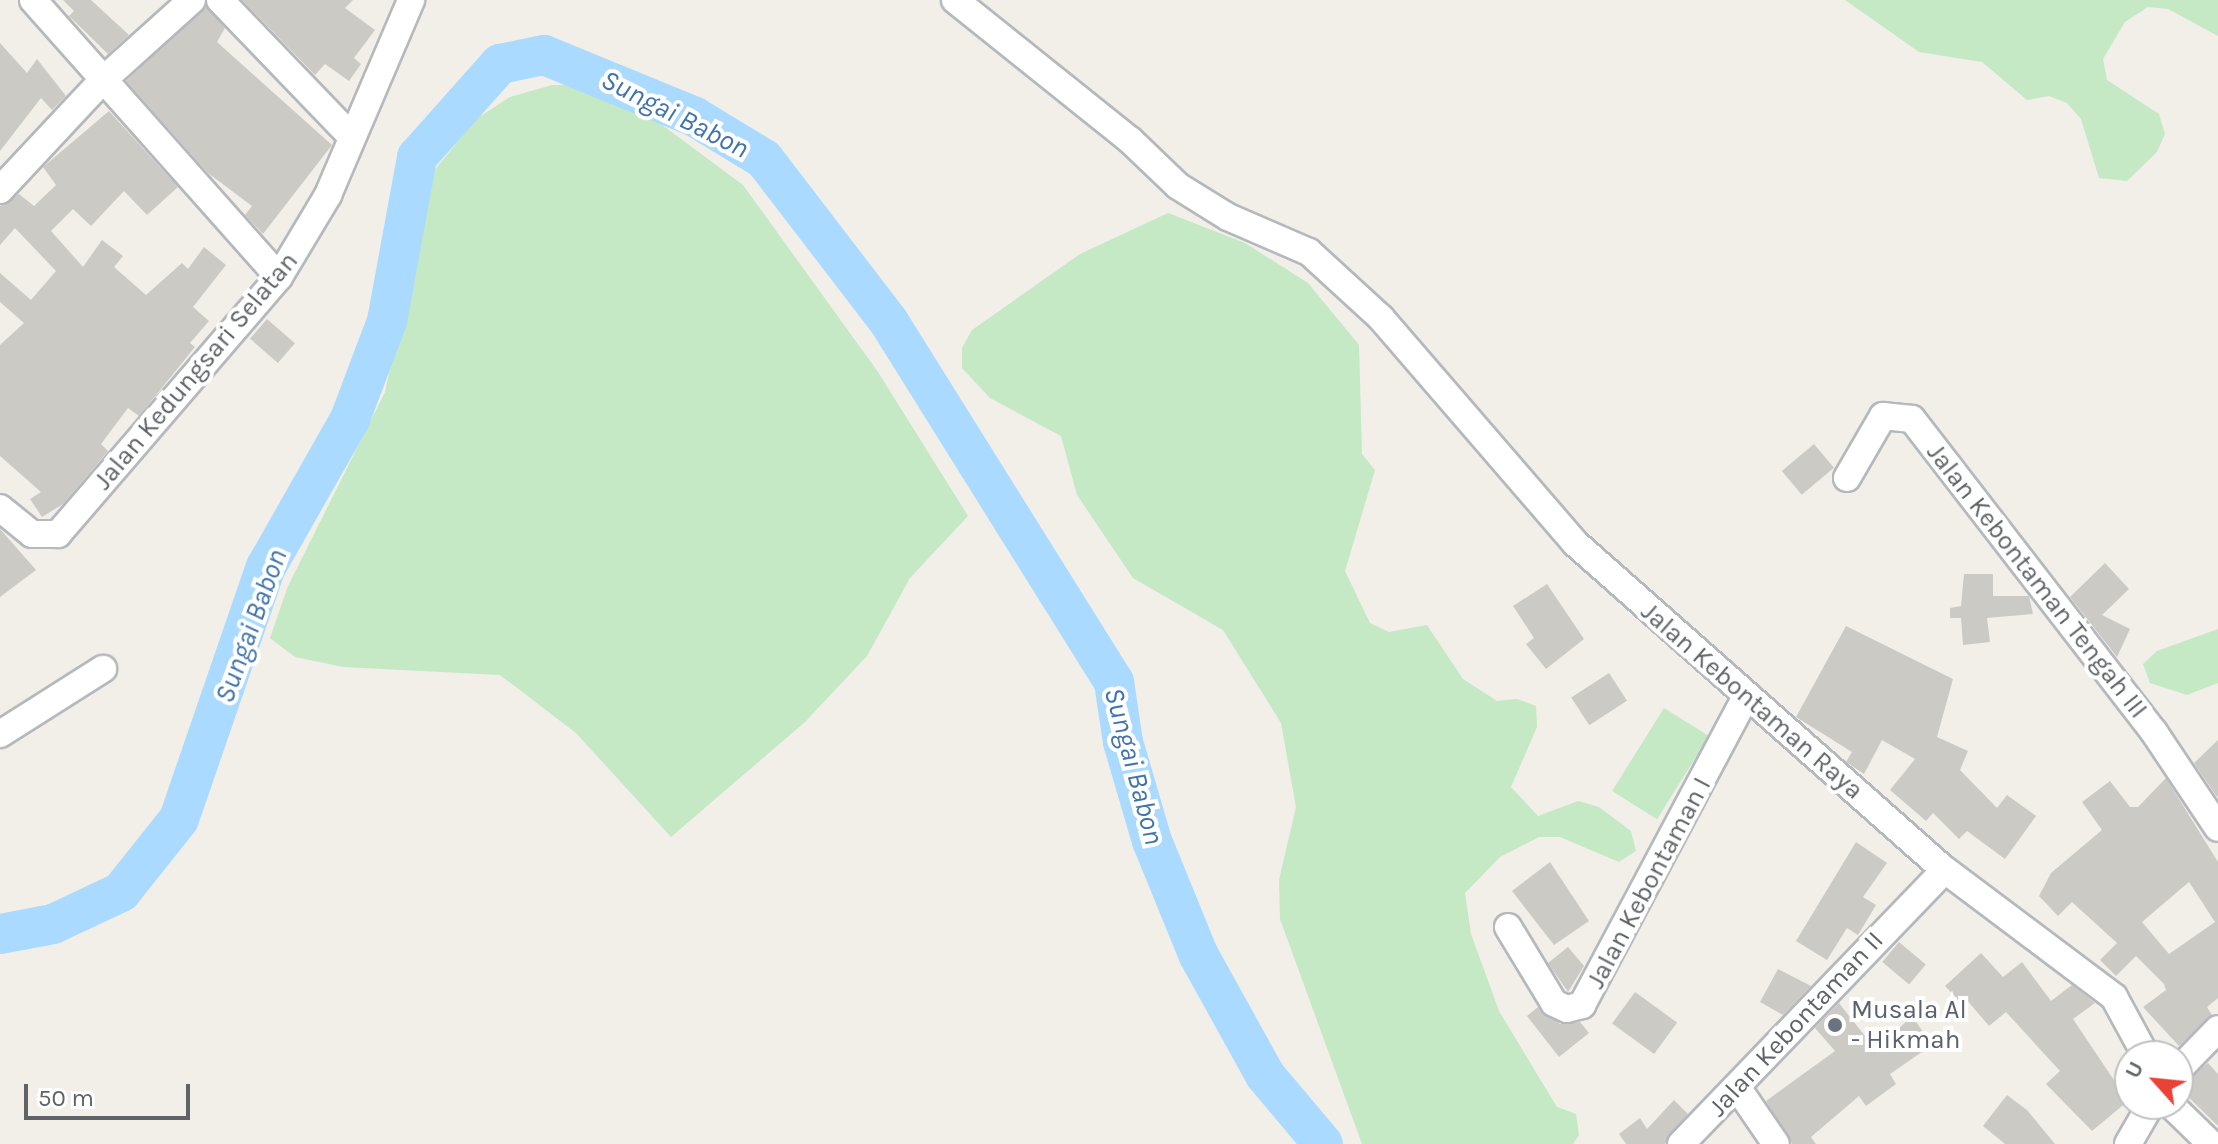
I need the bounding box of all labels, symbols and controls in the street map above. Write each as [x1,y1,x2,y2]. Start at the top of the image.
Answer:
water label: Sungai Babon [596,62,754,166]
street label: Jalan Kedungsari Selatan [87,246,305,496]
street label: Jalan Kebontaman Tengah III [1920,437,2154,725]
water label: Sungai Babon [208,545,294,707]
street label: Jalan Kebontaman Raya [1635,596,1869,806]
water label: Sungai Babon [1097,684,1171,848]
street label: Jalan Kebontaman I [1580,772,1718,994]
street label: Jalan Kebontaman II [1702,925,1890,1123]
place label: Musala Al - Hikmah [1851,994,1967,1056]
marker: Musala Al - Hikmah [1826,1016,1844,1034]
north arrow [2114,1040,2194,1120]
text: U [2119,1057,2149,1083]
scale bar [28,1068,194,1118]
text: 50 m [38,1084,94,1112]

